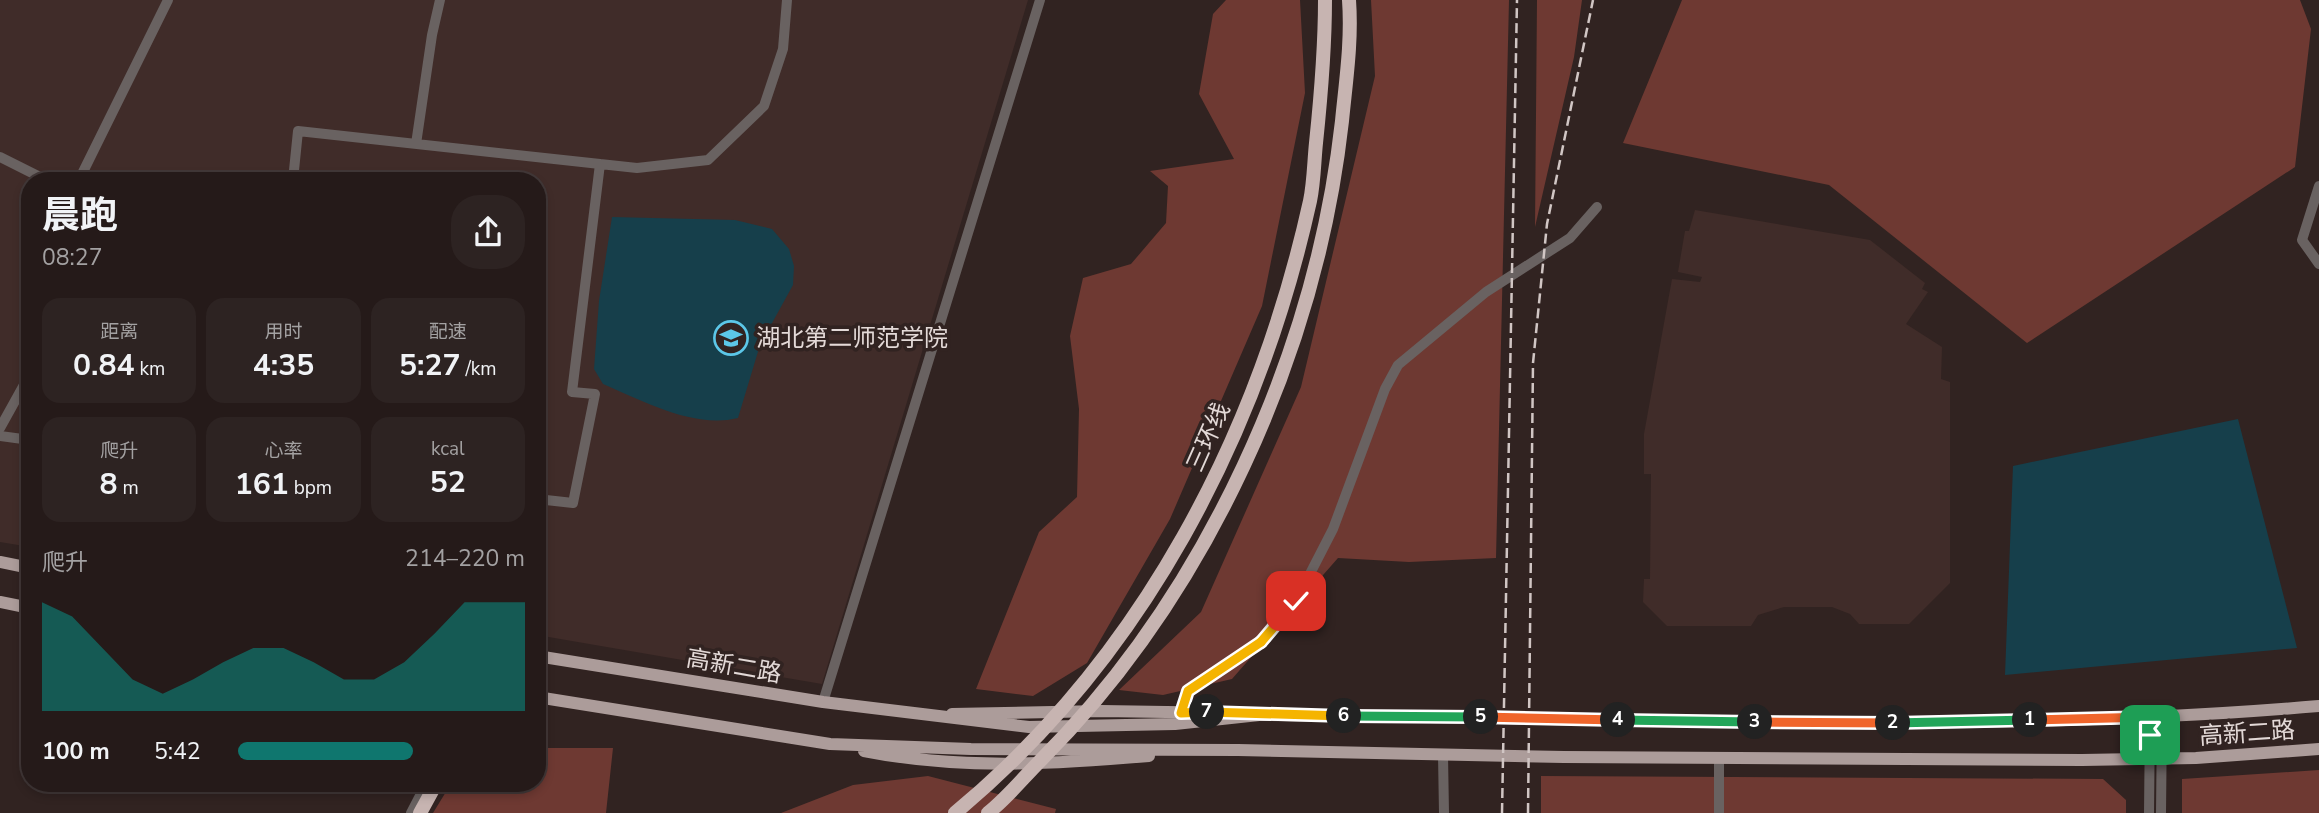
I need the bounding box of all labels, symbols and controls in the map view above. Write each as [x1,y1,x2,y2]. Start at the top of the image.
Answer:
text: 晨跑 [42,190,118,241]
button: share [451,195,525,269]
text: 08:27 [42,242,102,273]
text: 距离 [100,319,138,345]
text: 用时 [264,319,303,345]
text: 配速 [429,319,467,345]
school or university icon: 湖北第二师范学院 [712,319,750,357]
place label: 湖北第二师范学院 [756,322,948,354]
text: 0.84 [73,345,135,386]
text: 4:35 [253,345,314,386]
text: 5:27 [399,345,461,386]
text: km [135,356,165,382]
text: /km [461,356,497,382]
street label: 三环线 [1179,398,1237,476]
text: kcal [431,436,465,462]
text: 爬升 [100,438,138,464]
text: 心率 [264,438,303,464]
text: 52 [430,462,466,503]
text: 8 [100,464,118,505]
text: 161 [235,464,289,505]
text: m [118,475,139,501]
text: bpm [289,475,332,501]
text: 214–220 m [405,543,525,574]
text: 爬升 [42,547,88,578]
pin [1266,571,1326,631]
icon: check [1277,582,1315,620]
street label: 高新二路 [684,642,784,690]
pin: 7 [1190,694,1224,730]
text: 7 [1201,698,1212,724]
pin: 6 [1326,698,1362,734]
pin: 5 [1464,700,1498,734]
text: 6 [1338,702,1349,728]
pin: 4 [1600,702,1636,738]
pin: 1 [2012,702,2048,738]
text: 5 [1475,703,1486,729]
pin: 3 [1738,704,1772,740]
pin [2120,705,2180,765]
text: 4 [1612,706,1623,732]
pin: 2 [1876,706,1910,740]
text: 1 [2024,706,2035,732]
text: 3 [1749,708,1760,734]
text: 2 [1887,709,1898,735]
street label: 高新二路 [2198,714,2296,752]
icon: arrive [2131,716,2169,754]
text: 100 m [42,736,110,767]
text: 5:42 [154,736,201,767]

